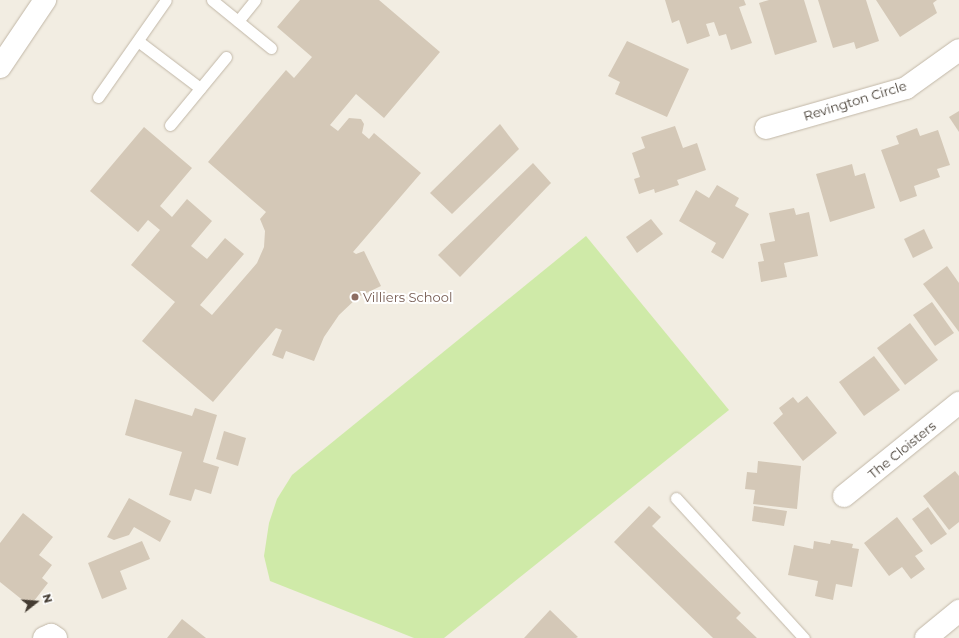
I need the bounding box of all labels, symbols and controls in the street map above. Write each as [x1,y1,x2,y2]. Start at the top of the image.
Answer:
street label: Revington Circle [802,78,908,124]
place label: Villiers School [363,289,452,305]
marker: Villiers School [350,292,360,302]
street label: The Cloisters [865,418,939,482]
north arrow [16,582,56,622]
text: N [39,592,55,605]

